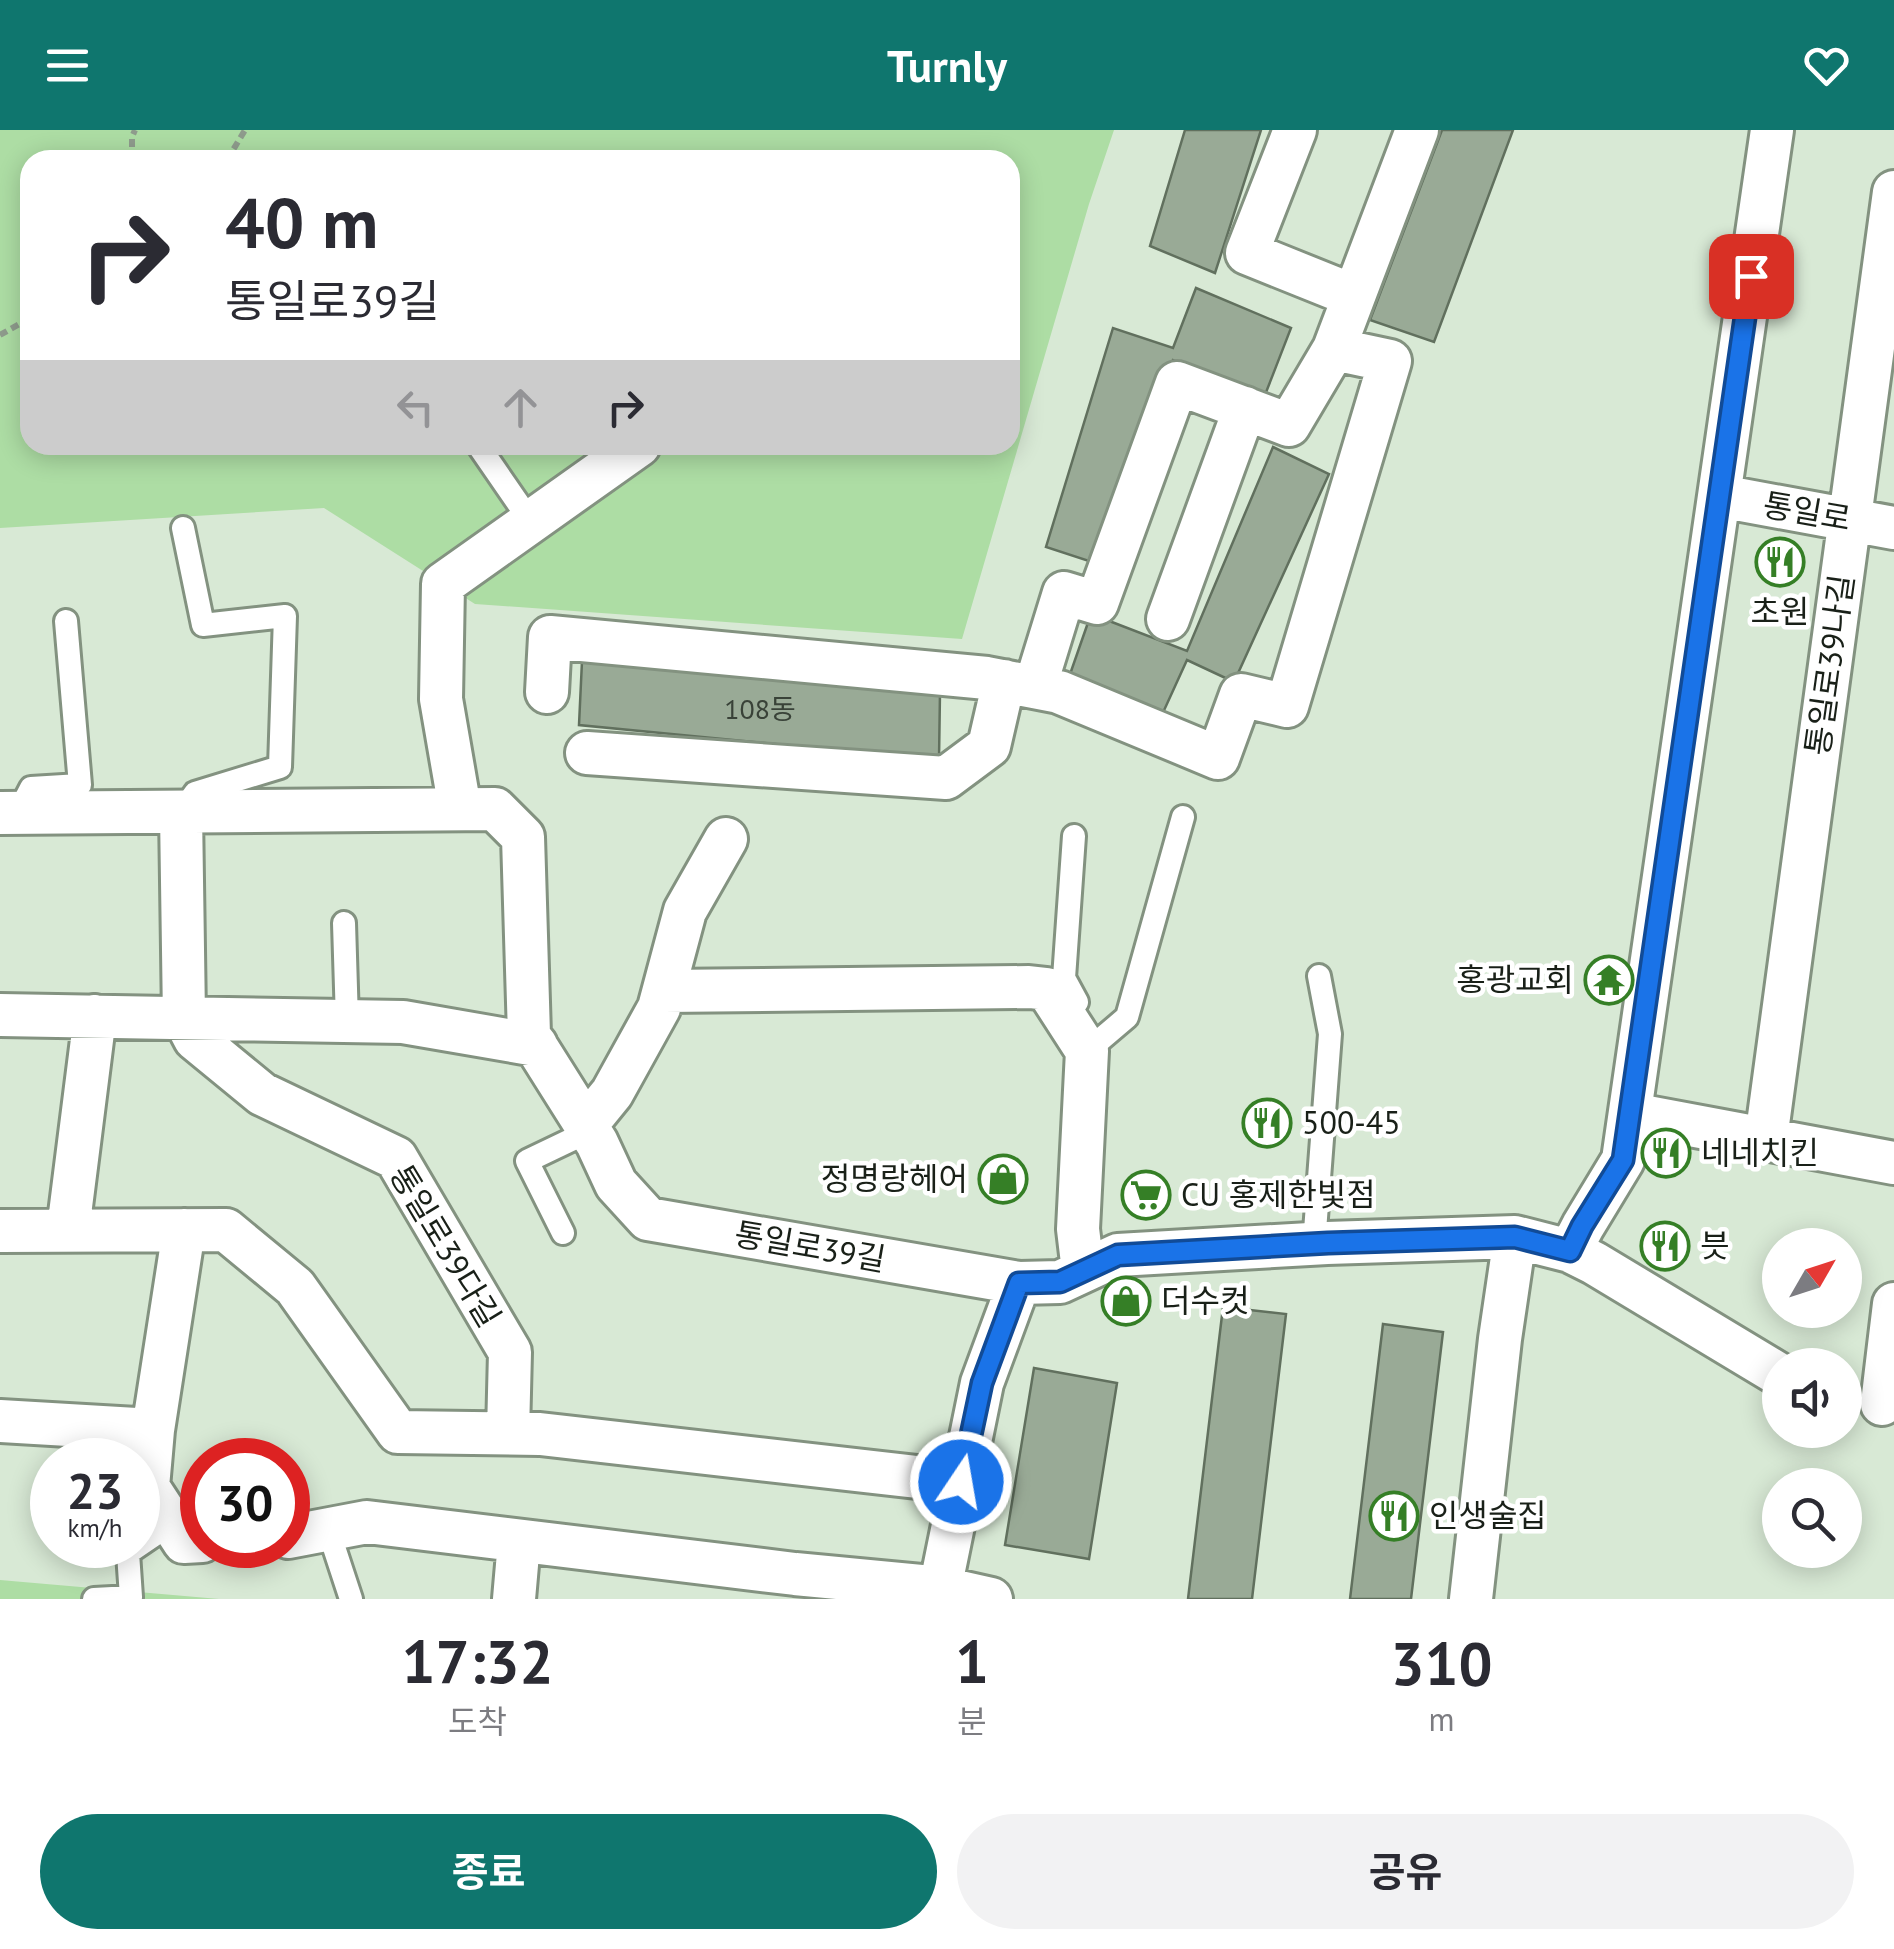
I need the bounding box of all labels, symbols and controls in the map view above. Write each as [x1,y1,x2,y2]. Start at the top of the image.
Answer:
text: Turnly [887,36,1007,94]
icon: menu [40,38,95,93]
icon: heart [1799,38,1854,93]
text: 40 m [225,177,378,267]
icon: right [60,190,190,320]
pin [1709,234,1794,319]
icon: arrive [1724,249,1779,304]
text: 통일로39길 [225,271,440,329]
icon: left [388,380,443,435]
icon: ahead [493,380,548,435]
icon: right [598,380,653,435]
street label: 통일로 [1760,483,1854,539]
restaurant icon: 초원 [1754,536,1806,588]
street label: 통일로39나길 [1796,572,1862,758]
place label: 초원 [1751,590,1809,632]
house number: 108동 [724,690,796,727]
temple icon: 홍광교회 [1583,954,1635,1006]
place label: 홍광교회 [1456,958,1574,1000]
restaurant icon: 500-45 [1241,1097,1293,1149]
place label: 500-45 [1302,1101,1401,1143]
restaurant icon: 네네치킨 [1640,1127,1692,1179]
place label: 네네치킨 [1701,1131,1819,1173]
shop icon: 정명랑헤어 [977,1153,1029,1205]
street label: 통일로39다길 [381,1157,511,1334]
place label: 정명랑헤어 [821,1157,968,1199]
supermarket icon: CU 홍제한빛점 [1120,1169,1172,1221]
place label: CU 홍제한빛점 [1181,1173,1376,1215]
street label: 통일로39길 [731,1212,889,1280]
restaurant icon: 븟 [1639,1220,1691,1272]
place label: 븟 [1700,1224,1729,1266]
north arrow [1762,1228,1862,1328]
map controls [1762,1228,1862,1568]
shop icon: 더수컷 [1100,1275,1152,1327]
place label: 더수컷 [1161,1279,1249,1321]
button: sound [1762,1348,1862,1448]
position arrow [909,1430,1013,1534]
speed limit sign: 30 [180,1438,310,1568]
text: 23 [67,1458,123,1523]
button: search [1762,1468,1862,1568]
restaurant icon: 인생술집 [1368,1490,1420,1542]
place label: 인생술집 [1429,1494,1547,1536]
text: km/h [68,1512,122,1544]
text: 17:32 [401,1622,554,1700]
text: 1 [955,1622,989,1700]
text: 310 [1390,1624,1493,1702]
text: m [1429,1698,1455,1740]
text: 도착 [448,1700,507,1742]
text: 분 [957,1700,987,1742]
button: 종료 [40,1814,937,1929]
button: 공유 [957,1814,1854,1929]

